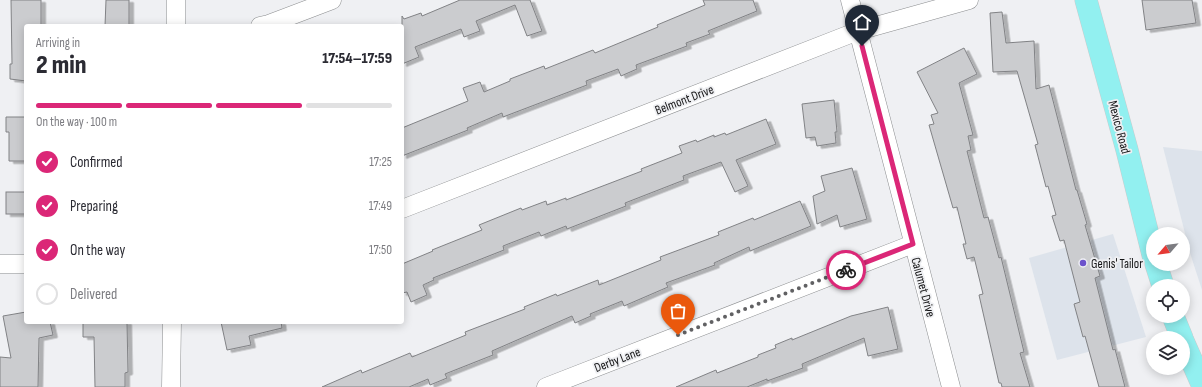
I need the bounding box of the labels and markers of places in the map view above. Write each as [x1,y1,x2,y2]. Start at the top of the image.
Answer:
pin [845,5,879,46]
place label: Genis' Tailor [1091,256,1143,272]
marker: Genis' Tailor [1078,258,1088,268]
pin [661,294,695,335]

